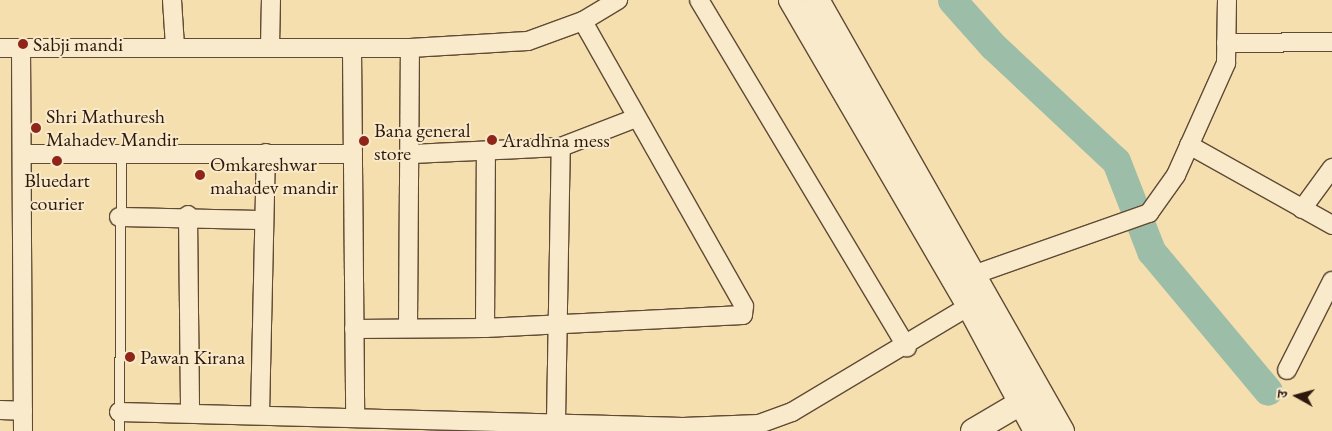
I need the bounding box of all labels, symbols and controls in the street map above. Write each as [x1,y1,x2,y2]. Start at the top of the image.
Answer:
place label: Sabji mandi [33,32,123,56]
marker: Sabji mandi [17,38,29,50]
place label: Shri Mathuresh Mahadev Mandir [46,104,178,151]
place label: Bana general store [374,118,471,165]
marker: Shri Mathuresh Mahadev Mandir [30,122,42,134]
place label: Aradhna mess [502,128,610,152]
marker: Aradhna mess [486,134,498,146]
marker: Bana general store [358,135,370,147]
place label: Omkareshwar mahadev mandir [210,152,338,199]
marker: Bluedart courier [51,155,63,167]
place label: Bluedart courier [24,169,90,216]
marker: Omkareshwar mahadev mandir [194,169,206,181]
place label: Pawan Kirana [140,345,245,369]
marker: Pawan Kirana [124,351,136,363]
north arrow [1272,371,1322,421]
text: उ [1273,390,1291,399]

